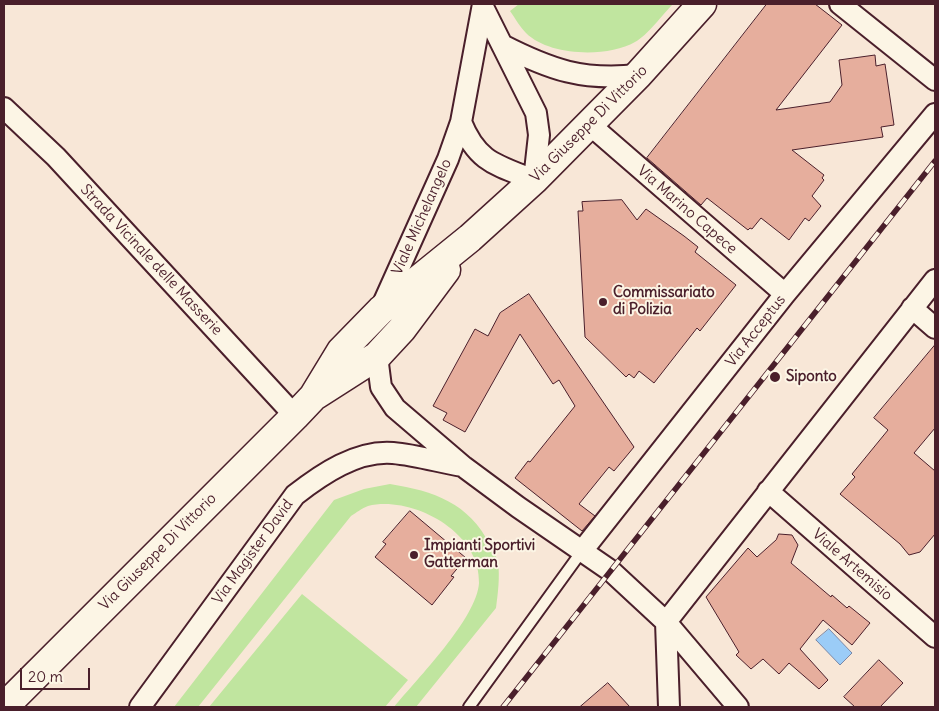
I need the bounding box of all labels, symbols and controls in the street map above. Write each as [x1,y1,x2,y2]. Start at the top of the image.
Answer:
street label: Via Giuseppe Di Vittorio [527,62,651,186]
street label: Viale Michelangelo [388,156,456,278]
street label: Via Marino Capece [634,162,740,258]
street label: Strada Vicinale delle Masserie [76,181,226,339]
place label: Commissariato di Polizia [613,284,715,319]
street label: Via Acceptus [722,291,790,371]
marker: Commissariato di Polizia [597,296,609,308]
place label: Siponto [786,368,837,386]
marker: Siponto [768,370,782,384]
street label: Via Giuseppe Di Vittorio [96,490,220,614]
street label: Via Magister David [209,496,297,608]
street label: Viale Artemisio [808,525,896,605]
place label: Impianti Sportivi Gatterman [424,537,535,572]
marker: Impianti Sportivi Gatterman [408,549,420,561]
scale bar [22,658,92,690]
text: 20 m [28,667,63,686]

